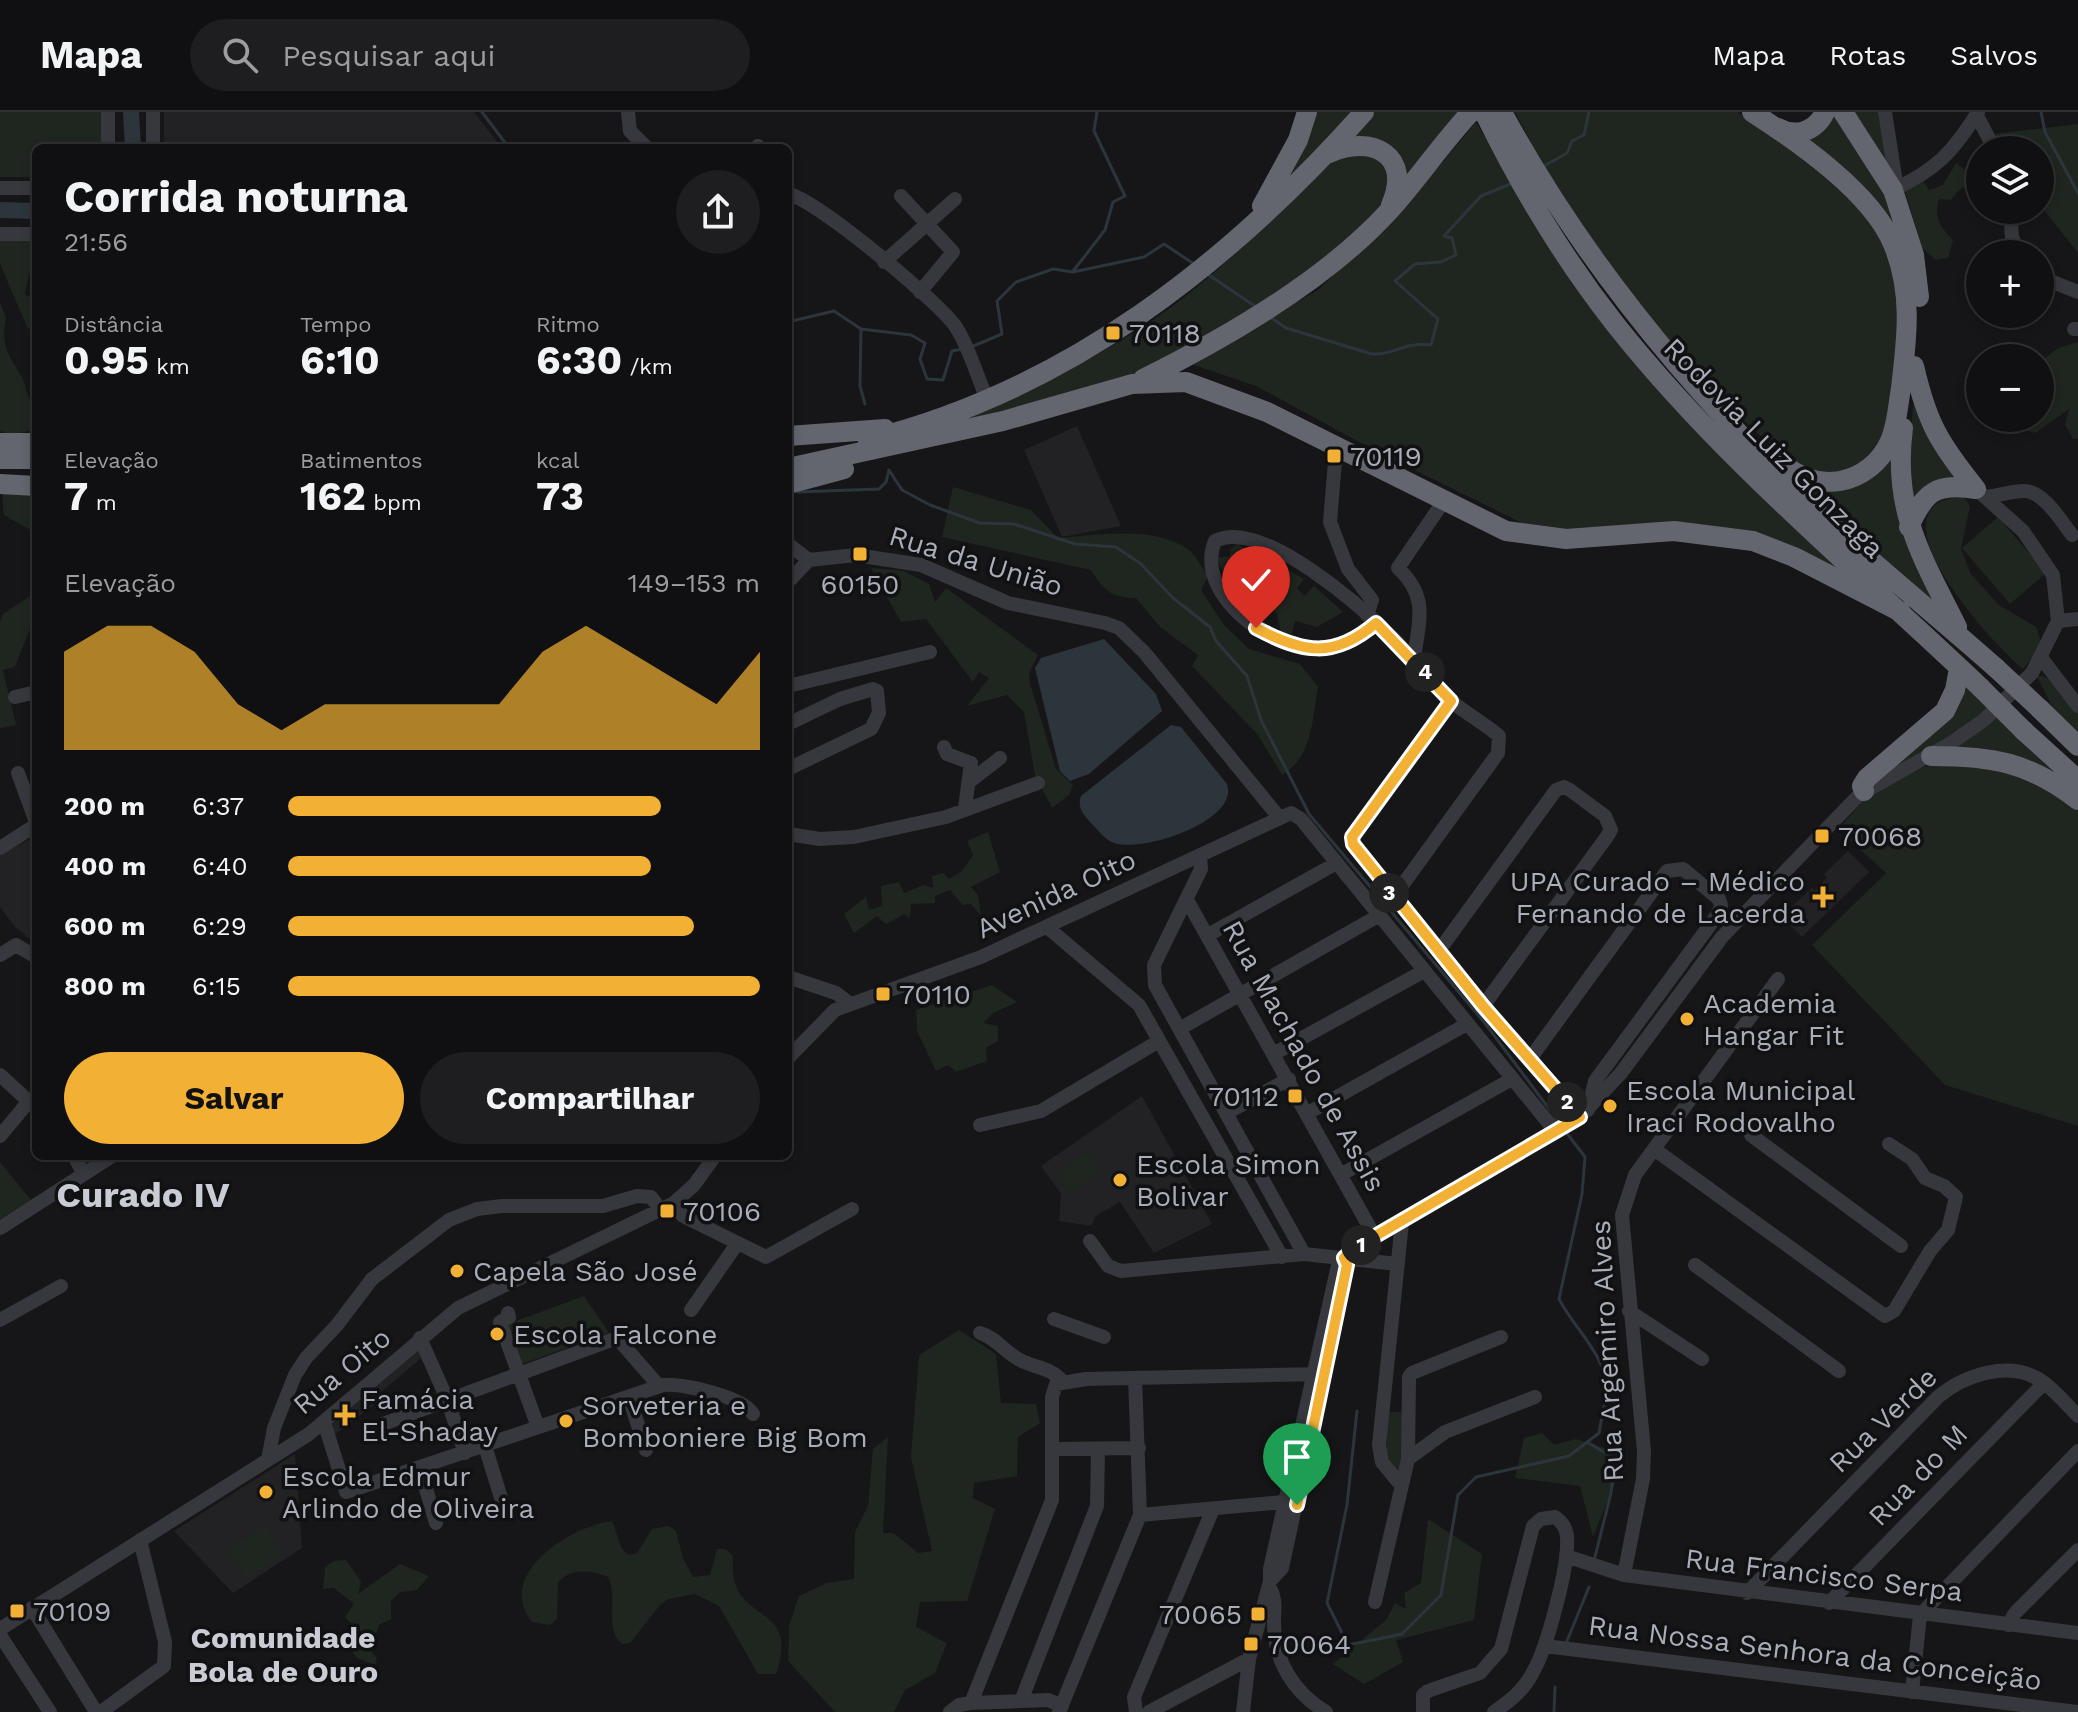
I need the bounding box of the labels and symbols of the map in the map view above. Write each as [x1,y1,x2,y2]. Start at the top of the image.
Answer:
place label: 70118 [1129,317,1201,350]
marker: 70118 [1104,324,1122,342]
street label: Rodovia Luiz Gonzaga [1657,331,1891,565]
place label: 70119 [1350,440,1422,473]
marker: 70119 [1325,447,1343,465]
street label: Rua da União [885,519,1067,603]
marker: 60150 [851,545,869,563]
pin [1222,546,1290,628]
place label: 60150 [820,568,900,601]
pin: 4 [1405,652,1445,692]
place label: 70068 [1838,820,1922,853]
marker: 70068 [1813,827,1831,845]
street label: Avenida Oito [971,843,1141,945]
place label: UPA Curado – Médico Fernando de Lacerda [1510,865,1805,930]
pin: 3 [1369,873,1409,913]
marker: UPA Curado – Médico Fernando de Lacerda [1812,886,1834,908]
street label: Rua Machado de Assis [1216,915,1392,1197]
place label: 70110 [899,978,971,1011]
marker: 70110 [874,985,892,1003]
place label: Academia Hangar Fit [1703,987,1844,1052]
marker: Academia Hangar Fit [1678,1010,1696,1028]
place label: Escola Municipal Iraci Rodovalho [1626,1074,1856,1139]
place label: 70112 [1208,1080,1279,1113]
pin: 2 [1547,1082,1587,1122]
marker: 70112 [1286,1087,1304,1105]
marker: Escola Municipal Iraci Rodovalho [1601,1097,1619,1115]
place label: Escola Simon Bolivar [1136,1148,1321,1213]
marker: Escola Simon Bolivar [1111,1171,1129,1189]
district label: Curado IV [56,1174,230,1216]
place label: 70106 [683,1195,761,1228]
marker: 70106 [658,1202,676,1220]
street label: Rua Argemiro Alves [1584,1219,1630,1483]
pin: 1 [1341,1225,1381,1265]
place label: Capela São José [473,1255,698,1288]
marker: Capela São José [448,1262,466,1280]
place label: Escola Falcone [513,1318,717,1351]
street label: Rua Oito [287,1321,397,1421]
marker: Escola Falcone [488,1325,506,1343]
street label: Rua Verde [1822,1361,1944,1479]
place label: Famácia El-Shaday [361,1383,499,1448]
place label: Sorveteria e Bomboniere Big Bom [582,1389,868,1454]
marker: Famácia El-Shaday [336,1406,354,1424]
marker: Sorveteria e Bomboniere Big Bom [557,1412,575,1430]
street label: Rua do M [1862,1417,1974,1533]
pin [1263,1423,1331,1505]
place label: Escola Edmur Arlindo de Oliveira [282,1460,535,1525]
marker: Escola Edmur Arlindo de Oliveira [257,1483,275,1501]
street label: Rua Francisco Serpa [1683,1542,1965,1608]
place label: 70109 [33,1595,111,1628]
place label: 70065 [1159,1598,1242,1631]
marker: 70109 [8,1602,26,1620]
marker: 70065 [1249,1605,1267,1623]
street label: Rua Nossa Senhora da Conceição [1587,1609,2043,1697]
district label: Comunidade Bola de Ouro [188,1620,378,1689]
place label: 70064 [1267,1628,1351,1661]
marker: 70064 [1242,1635,1260,1653]

